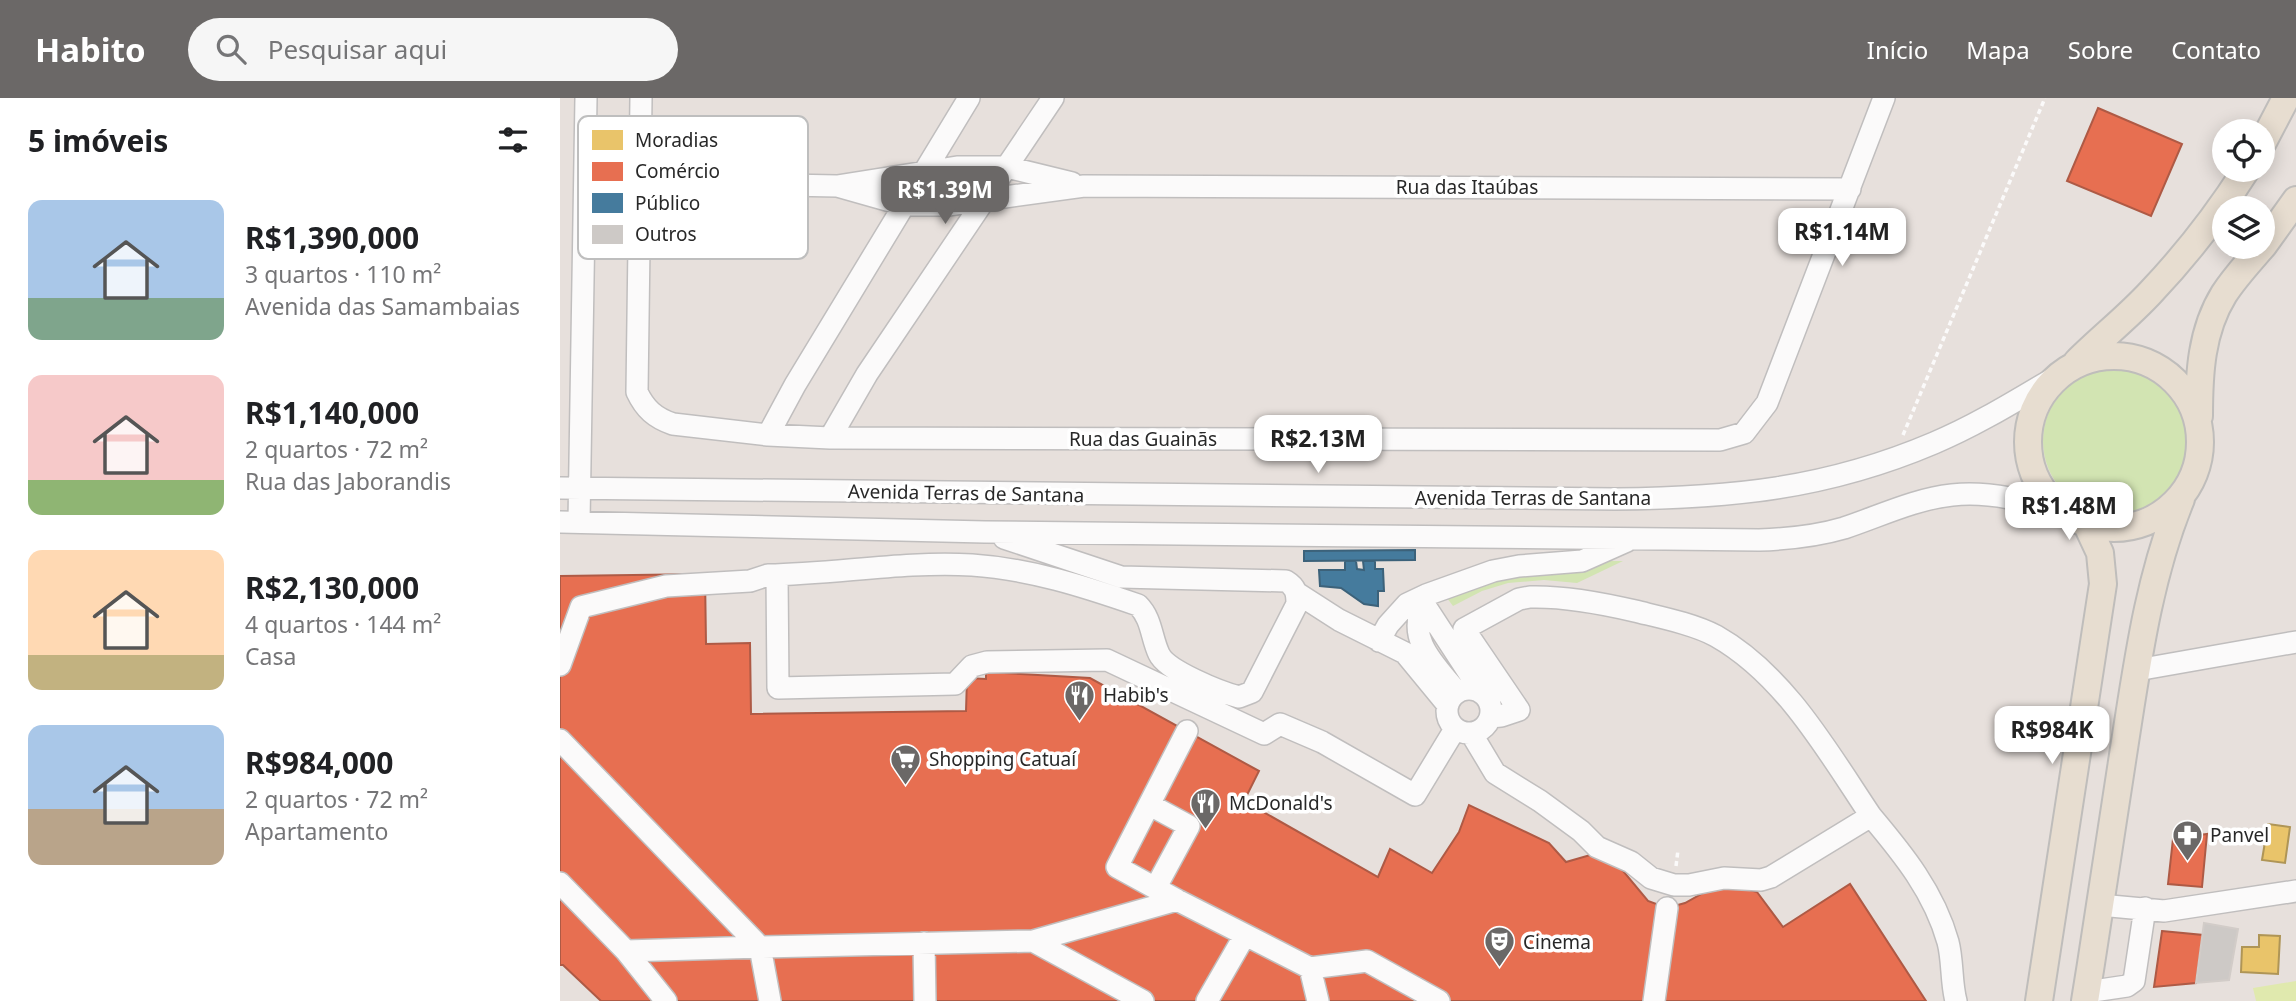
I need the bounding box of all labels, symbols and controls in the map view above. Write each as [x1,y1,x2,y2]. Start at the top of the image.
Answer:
search box [188,18,678,81]
text: Habito [35,27,146,72]
icon: search [212,30,250,68]
text: Pesquisar aqui [268,31,447,67]
text: Início [1867,33,1928,66]
text: Mapa [1966,33,2030,66]
text: Sobre [2068,33,2133,66]
text: Contato [2171,33,2261,66]
legend [578,116,808,259]
map controls [2212,119,2275,259]
button: locate [2212,119,2275,182]
text: 5 imóveis [28,120,168,161]
icon: filters [494,121,532,159]
text: Moradias [635,127,718,153]
text: Comércio [635,158,720,184]
pin: R$1.39M [880,166,1010,226]
text: R$1.39M [897,173,993,205]
street label: Rua das Itaúbas [1396,174,1538,200]
text: Público [635,190,700,216]
button: layers [2212,196,2275,259]
pin: R$1.14M [1777,208,1907,268]
text: R$1.14M [1794,215,1890,247]
text: R$1,390,000 [245,217,419,258]
text: Outros [635,221,697,247]
icon: home [84,228,168,312]
text: 3 quartos · 110 m² [245,258,441,290]
text: Avenida das Samambaias [245,290,520,322]
text: R$1,140,000 [245,392,419,433]
icon: home [84,403,168,487]
pin: R$2.13M [1253,416,1383,475]
text: R$2.13M [1270,422,1366,454]
street label: Rua das Guainãs [1069,426,1217,452]
text: 2 quartos · 72 m² [245,433,428,465]
text: Rua das Jaborandis [245,465,451,497]
street label: Avenida Terras de Santana [848,478,1084,508]
pin: R$1.48M [2004,482,2134,542]
street label: Avenida Terras de Santana [1415,485,1651,511]
text: R$1.48M [2021,489,2117,521]
text: R$2,130,000 [245,567,419,608]
icon: home [84,578,168,662]
text: 4 quartos · 144 m² [245,608,441,640]
text: Casa [245,640,296,672]
restaurant icon: Habib's [1063,678,1097,722]
place label: Habib's [1103,682,1169,708]
pin: R$984K [1995,706,2109,766]
text: R$984K [2011,713,2093,745]
text: R$984,000 [245,742,393,783]
supermarket icon: Shopping Catuaí [889,742,923,786]
place label: Shopping Catuaí [929,746,1077,772]
icon: home [84,753,168,837]
text: 2 quartos · 72 m² [245,783,428,815]
restaurant icon: McDonald's [1189,786,1223,830]
place label: McDonald's [1229,790,1333,816]
text: Apartamento [245,815,388,847]
pharmacy icon: Panvel [2170,818,2204,862]
place label: Panvel [2210,822,2269,848]
theatre icon: Cinema [1483,925,1517,969]
place label: Cinema [1523,929,1591,955]

